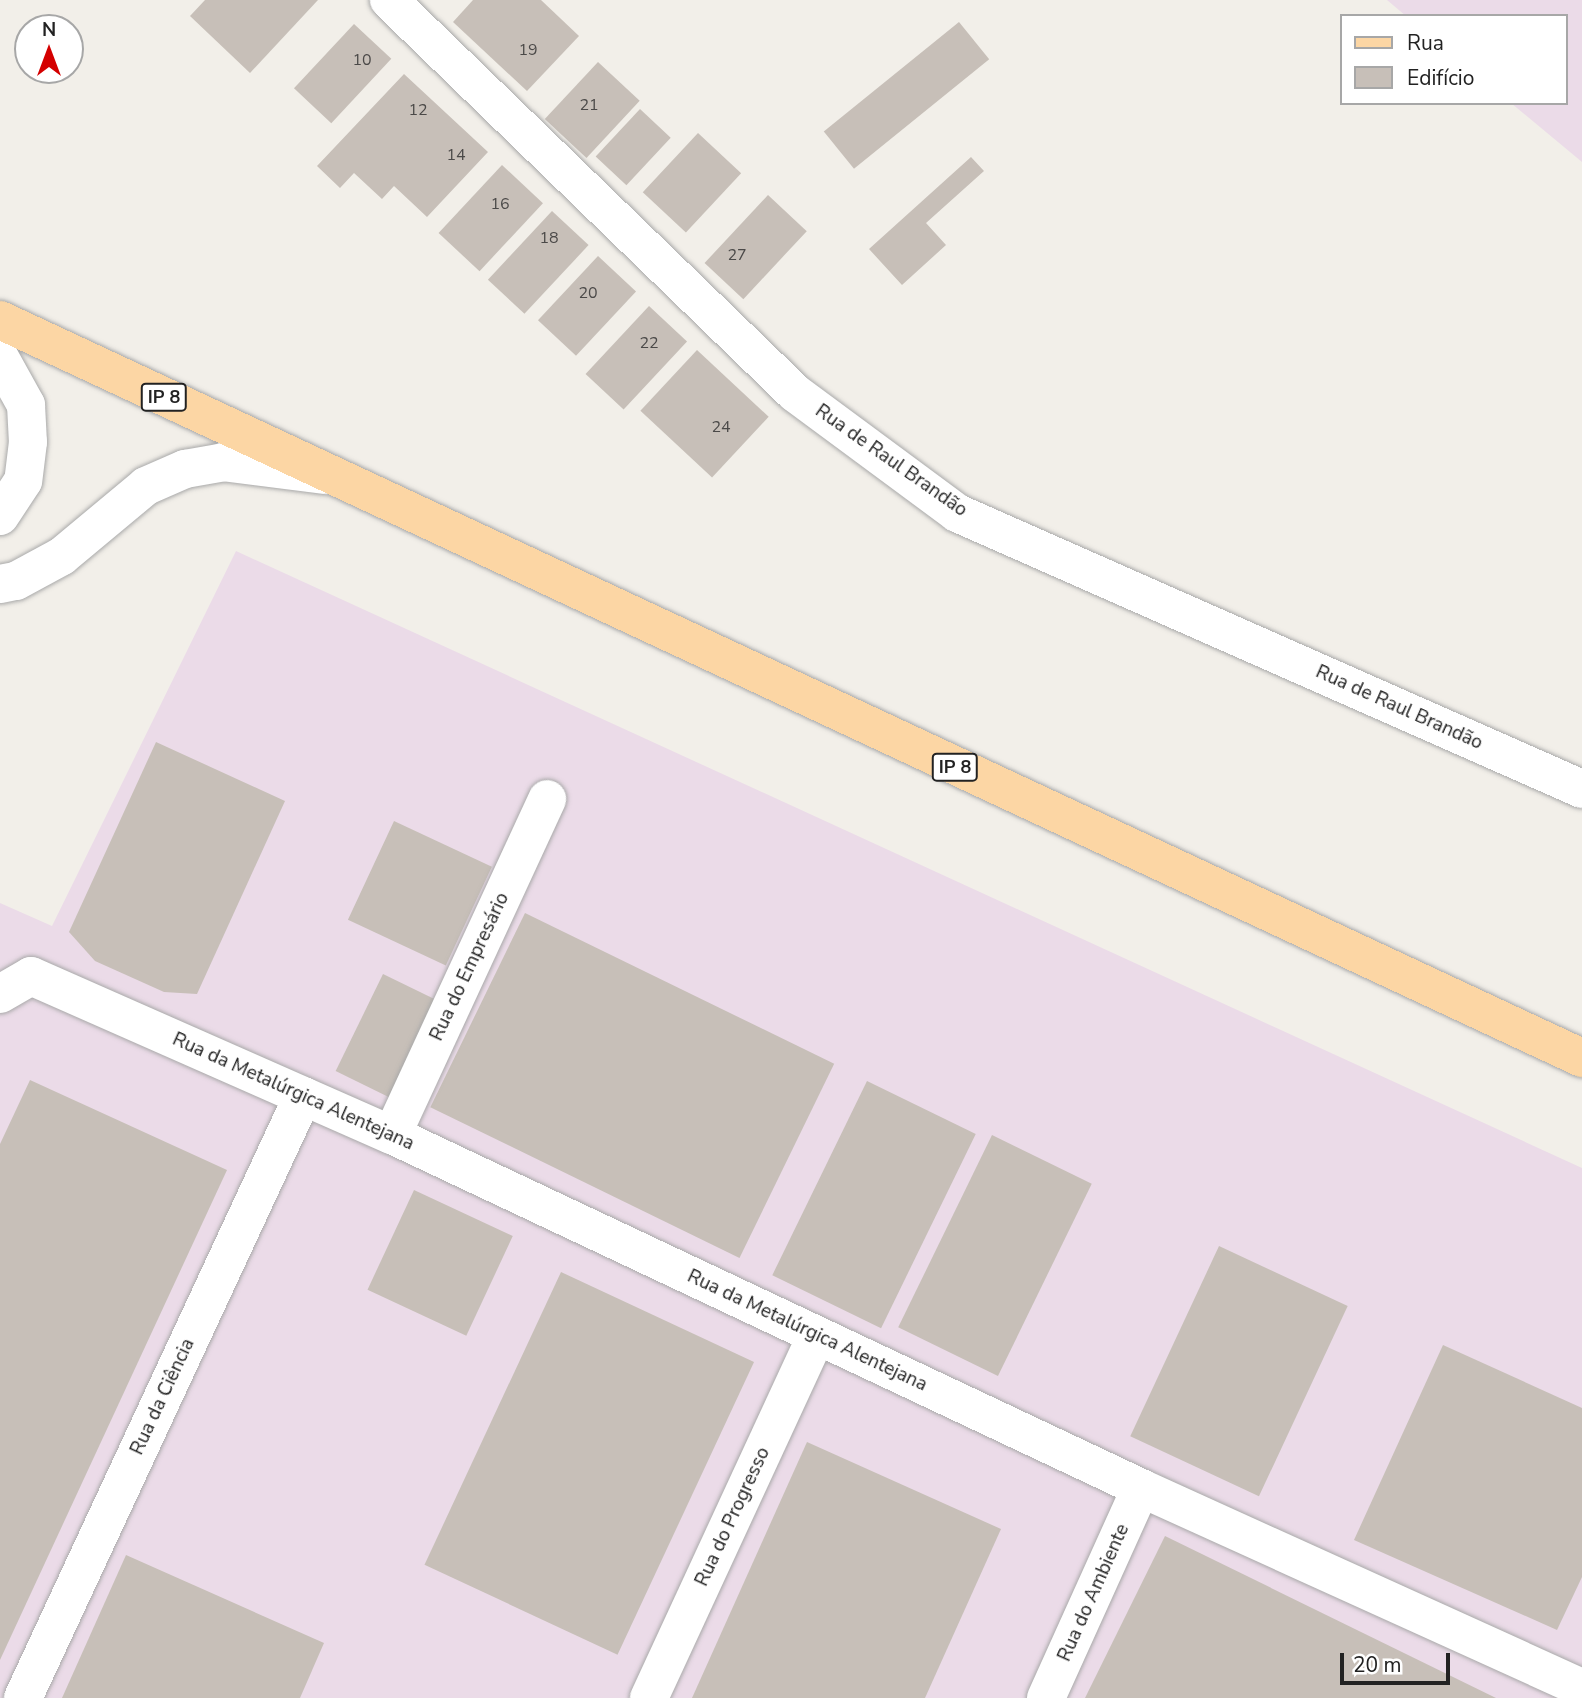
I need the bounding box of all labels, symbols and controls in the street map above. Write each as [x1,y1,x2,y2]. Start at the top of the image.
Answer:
north arrow [14,14,84,84]
legend [1340,14,1568,105]
text: N [42,17,56,43]
text: Rua [1407,29,1444,57]
house number: 19 [518,40,538,60]
house number: 10 [352,50,372,70]
text: Edifício [1407,64,1474,92]
house number: 21 [579,95,599,115]
house number: 12 [408,100,428,120]
house number: 14 [446,145,466,165]
house number: 16 [490,194,510,214]
house number: 18 [539,228,559,248]
house number: 27 [727,245,747,265]
house number: 20 [578,283,598,303]
house number: 22 [639,333,659,353]
road number: IP 8 [140,382,188,412]
street label: Rua de Raul Brandão [811,400,971,522]
house number: 24 [711,417,731,437]
street label: Rua de Raul Brandão [1312,661,1486,755]
road number: IP 8 [930,752,979,782]
street label: Rua do Empresário [426,889,514,1045]
street label: Rua da Metalúrgica Alentejana [169,1028,417,1156]
street label: Rua da Metalúrgica Alentejana [683,1265,931,1397]
street label: Rua da Ciência [126,1335,200,1459]
street label: Rua do Progresso [691,1444,775,1590]
street label: Rua do Ambiente [1053,1521,1135,1665]
scale bar [1344,1638,1454,1682]
text: 20 m [1353,1651,1402,1679]

